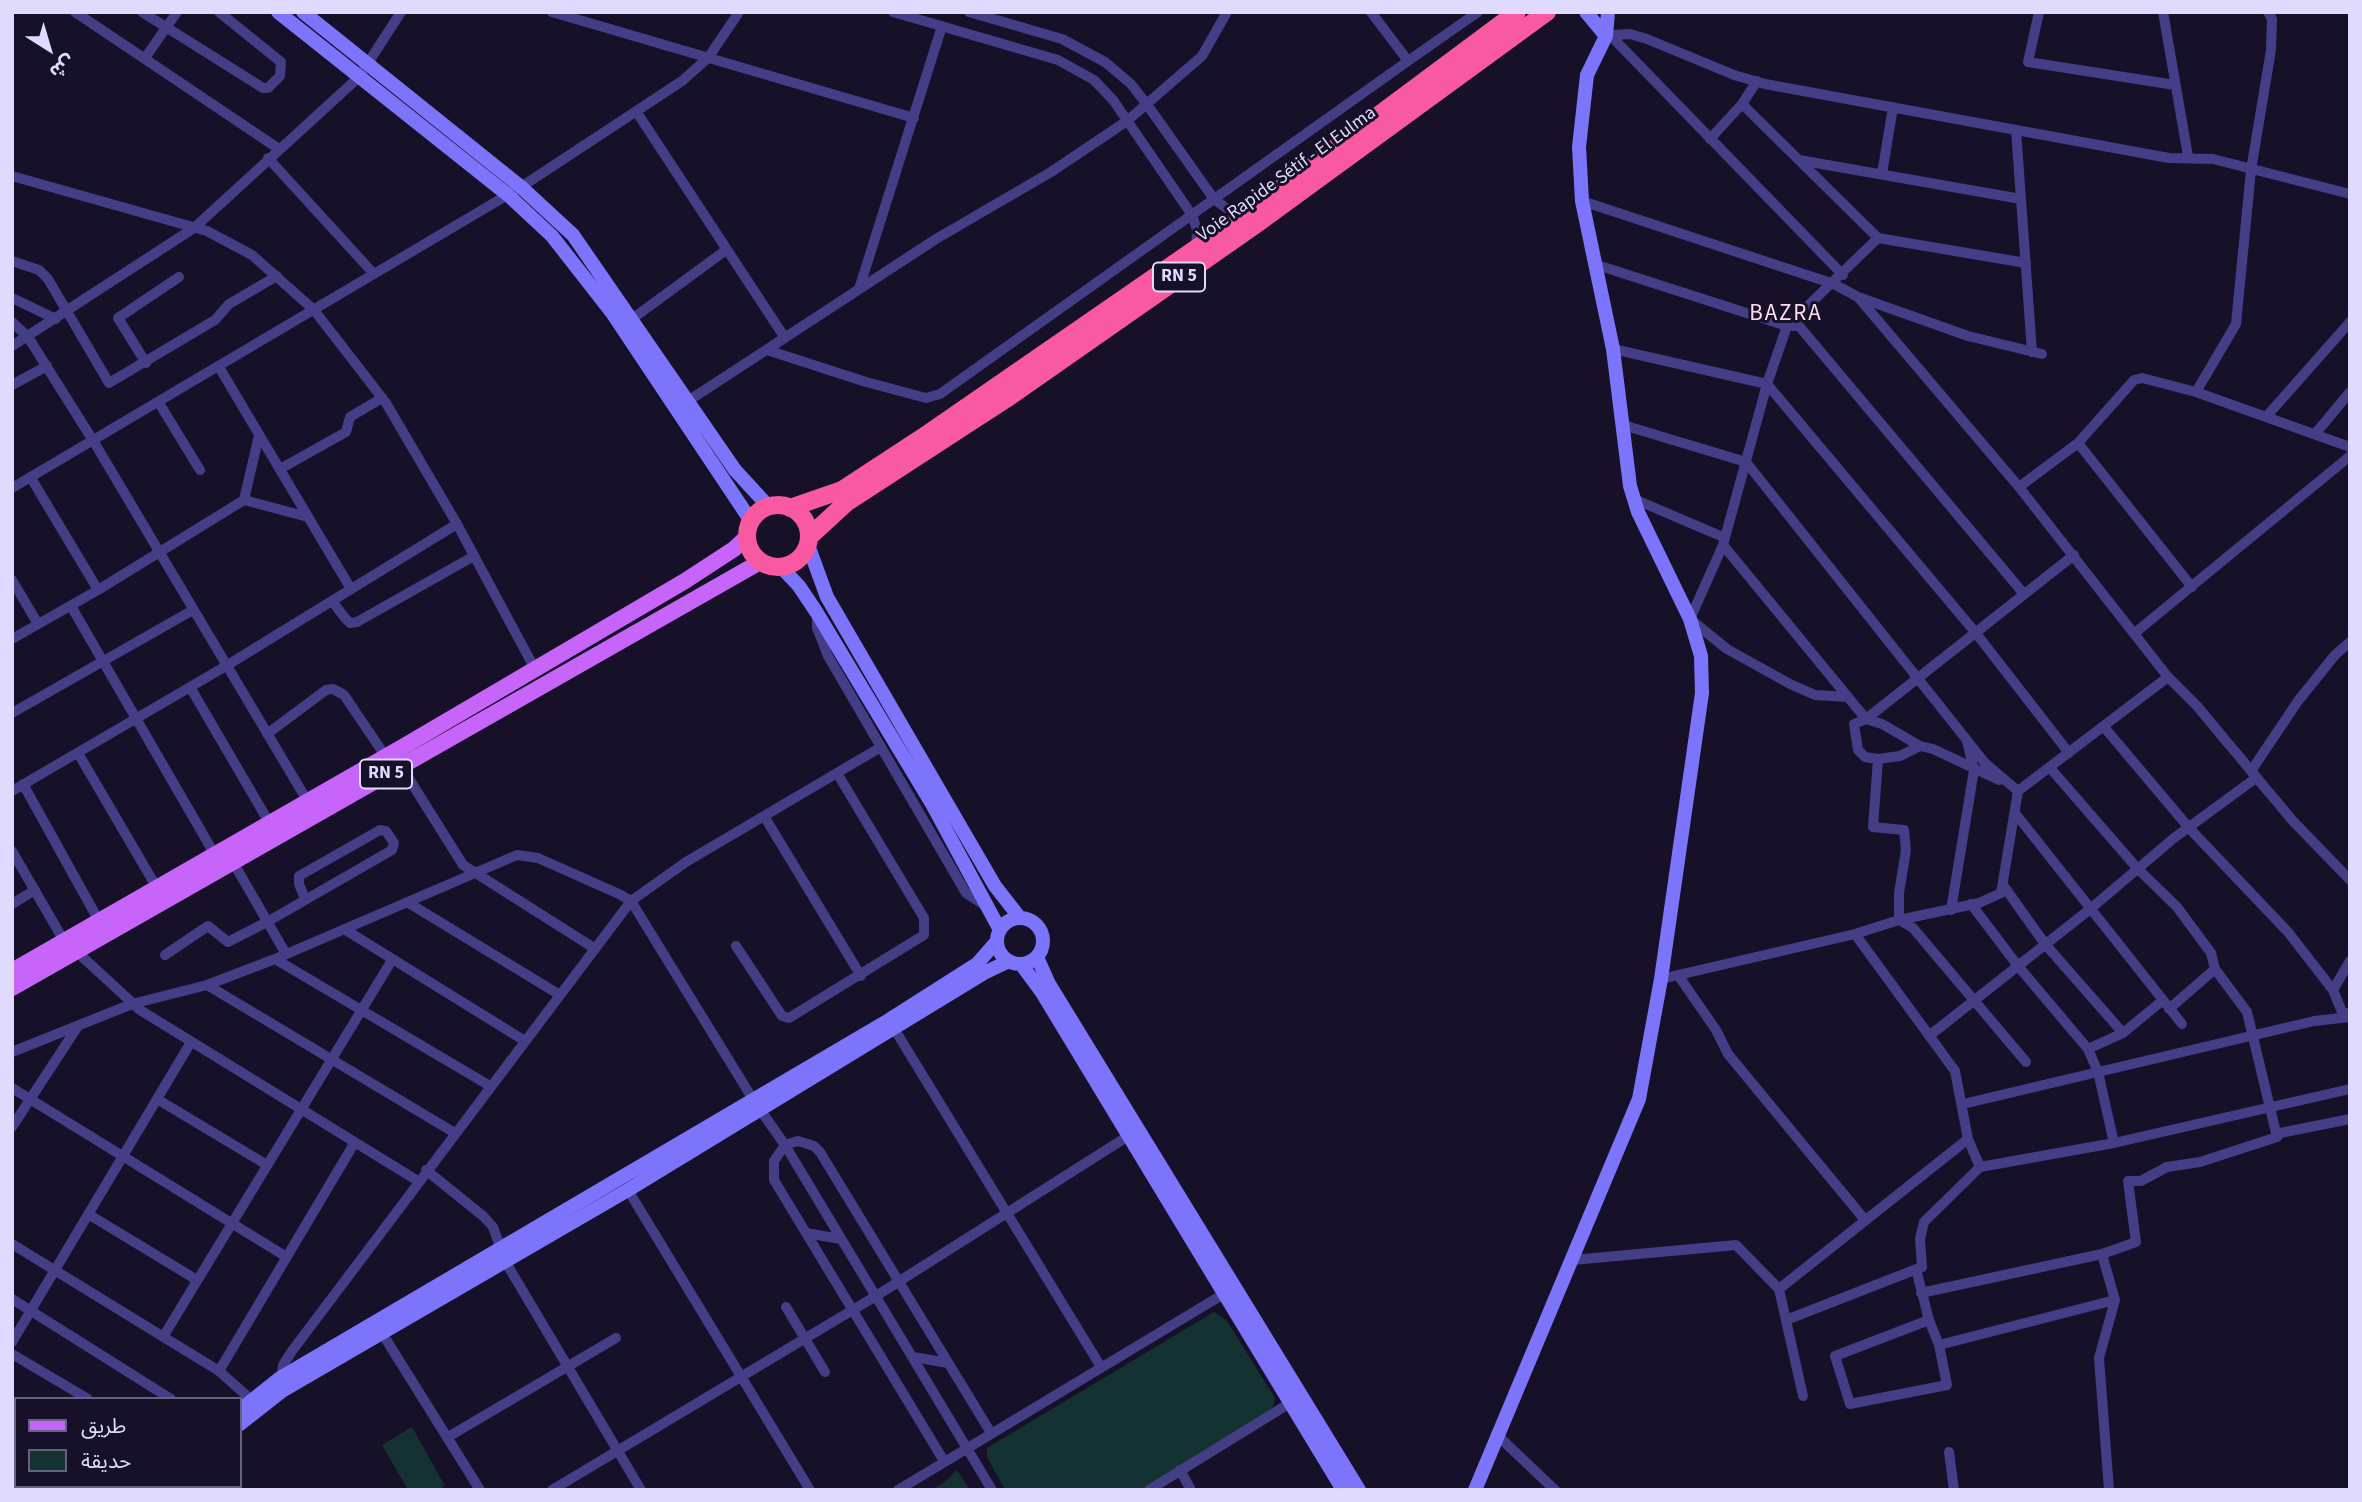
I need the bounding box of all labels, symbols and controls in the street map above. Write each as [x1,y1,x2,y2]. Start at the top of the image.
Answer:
north arrow [14,14,84,84]
text: ش [43,48,80,85]
street label: Voie Rapide Sétif - El Eulma [1193,102,1381,248]
road number: RN 5 [1153,262,1205,292]
district label: BAZRA [1750,301,1822,329]
road number: RN 5 [360,760,412,788]
legend [14,1397,242,1488]
text: طريق [81,1411,126,1441]
text: حديقة [81,1446,131,1476]

